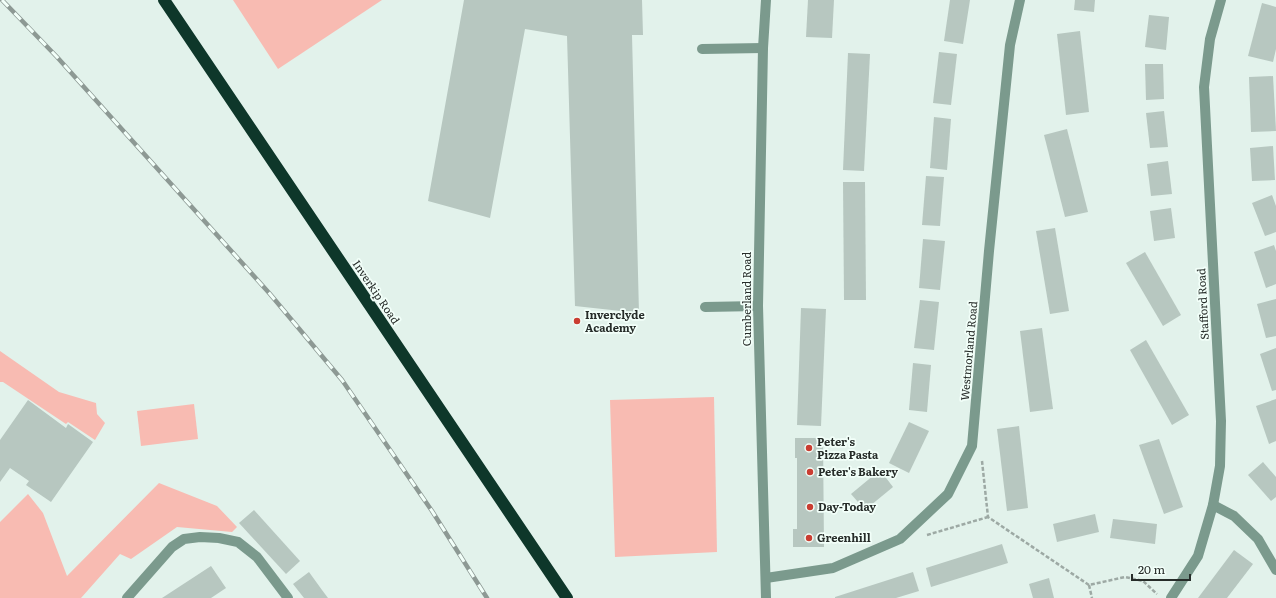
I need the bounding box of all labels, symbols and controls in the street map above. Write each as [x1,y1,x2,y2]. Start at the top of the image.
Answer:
street label: Cumberland Road [738,252,754,346]
street label: Inverkip Road [349,256,404,327]
street label: Stafford Road [1192,268,1212,340]
street label: Westmorland Road [956,300,980,401]
place label: Inverclyde Academy [585,306,645,335]
marker: Inverclyde Academy [572,316,582,326]
place label: Peter's Pizza Pasta [817,433,879,462]
marker: Peter's Pizza Pasta [804,443,814,453]
place label: Peter's Bakery [818,463,898,479]
marker: Peter's Bakery [805,467,815,477]
place label: Day-Today [818,498,876,514]
marker: Day-Today [805,502,815,512]
place label: Greenhill [817,529,871,545]
marker: Greenhill [804,533,814,543]
scale bar [1132,556,1190,582]
text: 20 m [1138,560,1165,578]

